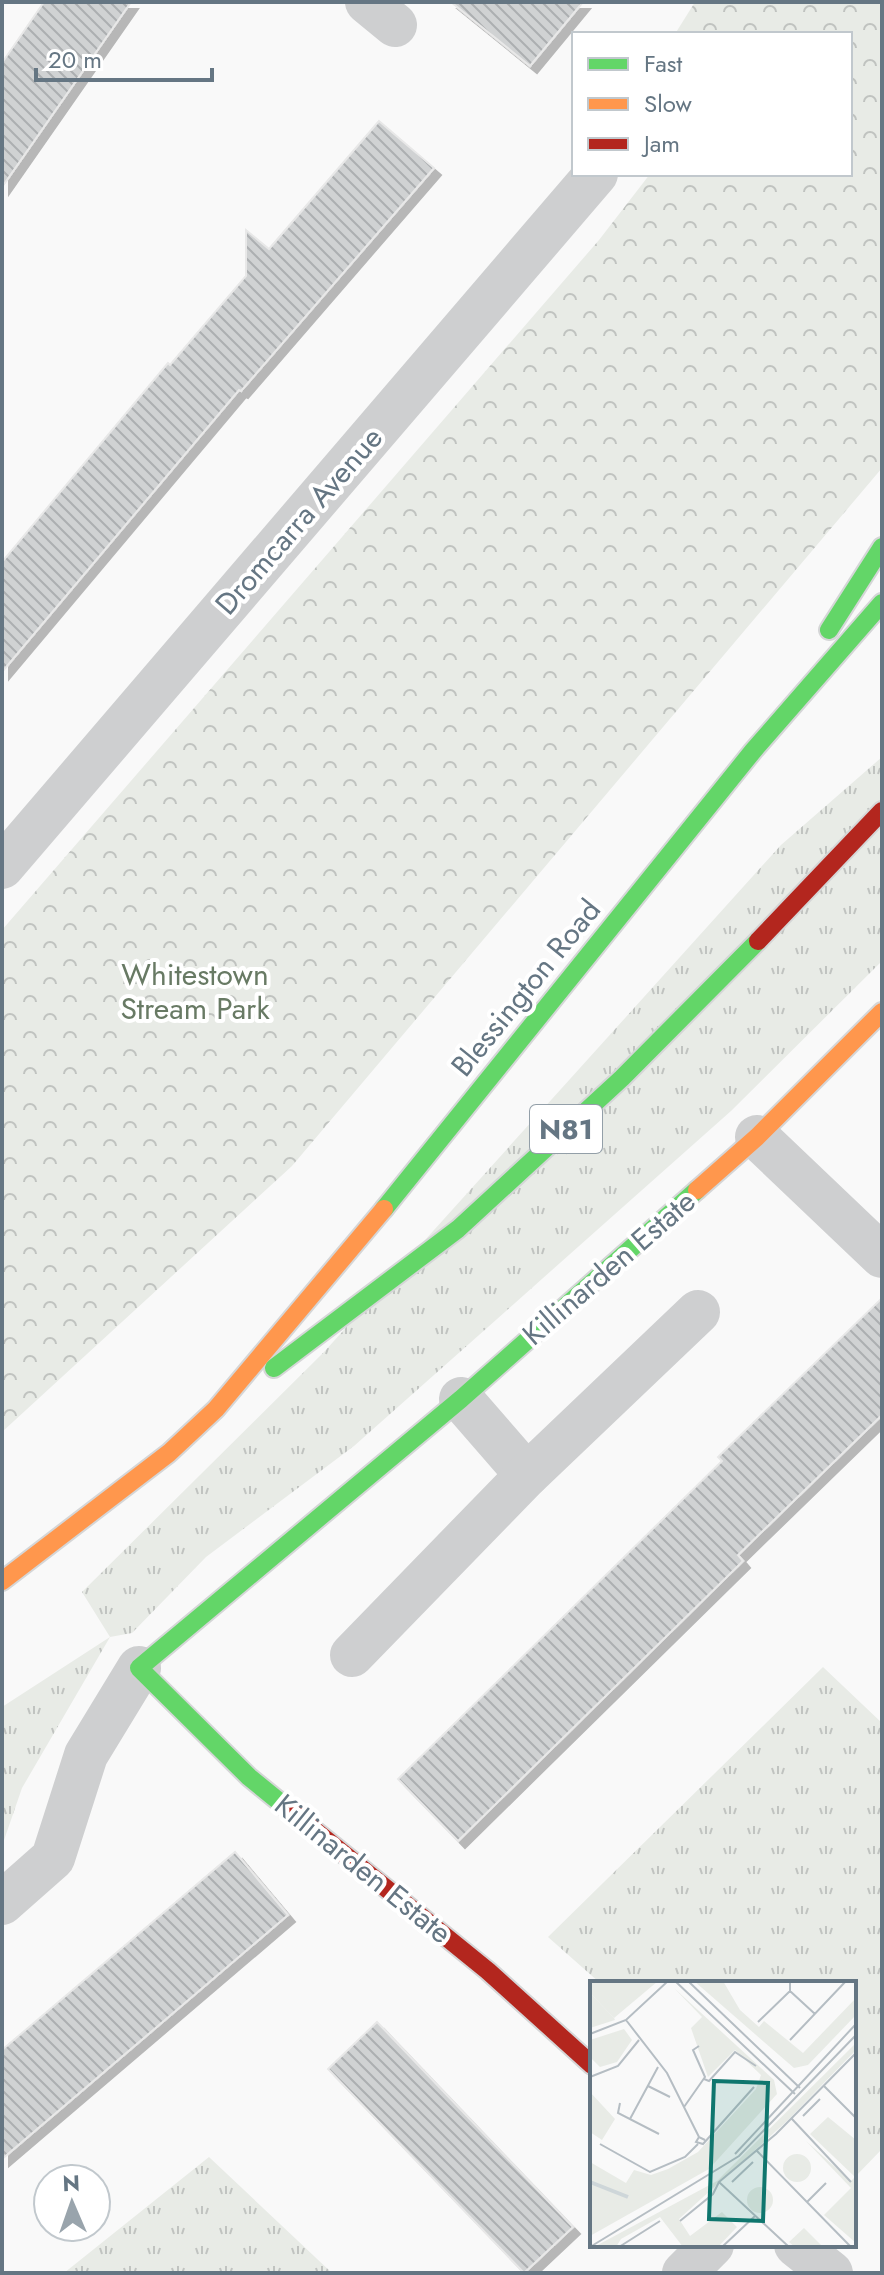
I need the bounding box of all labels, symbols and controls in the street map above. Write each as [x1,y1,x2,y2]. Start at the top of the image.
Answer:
scale bar [36,32,212,82]
legend [572,32,852,176]
text: 20 m [48,42,102,77]
text: Fast [644,46,682,81]
text: Slow [644,86,692,121]
text: Jam [641,126,680,161]
street label: Dromcarra Avenue [205,417,392,624]
street label: Blessington Road [441,890,611,1086]
park label: Whitestown Stream Park [120,953,270,1030]
road number: N81 [530,1105,602,1153]
street label: Killinarden Estate [513,1180,705,1355]
street label: Killinarden Estate [265,1784,461,1954]
inset map [590,1981,856,2247]
north arrow [32,2163,112,2243]
text: N [62,2167,81,2199]

